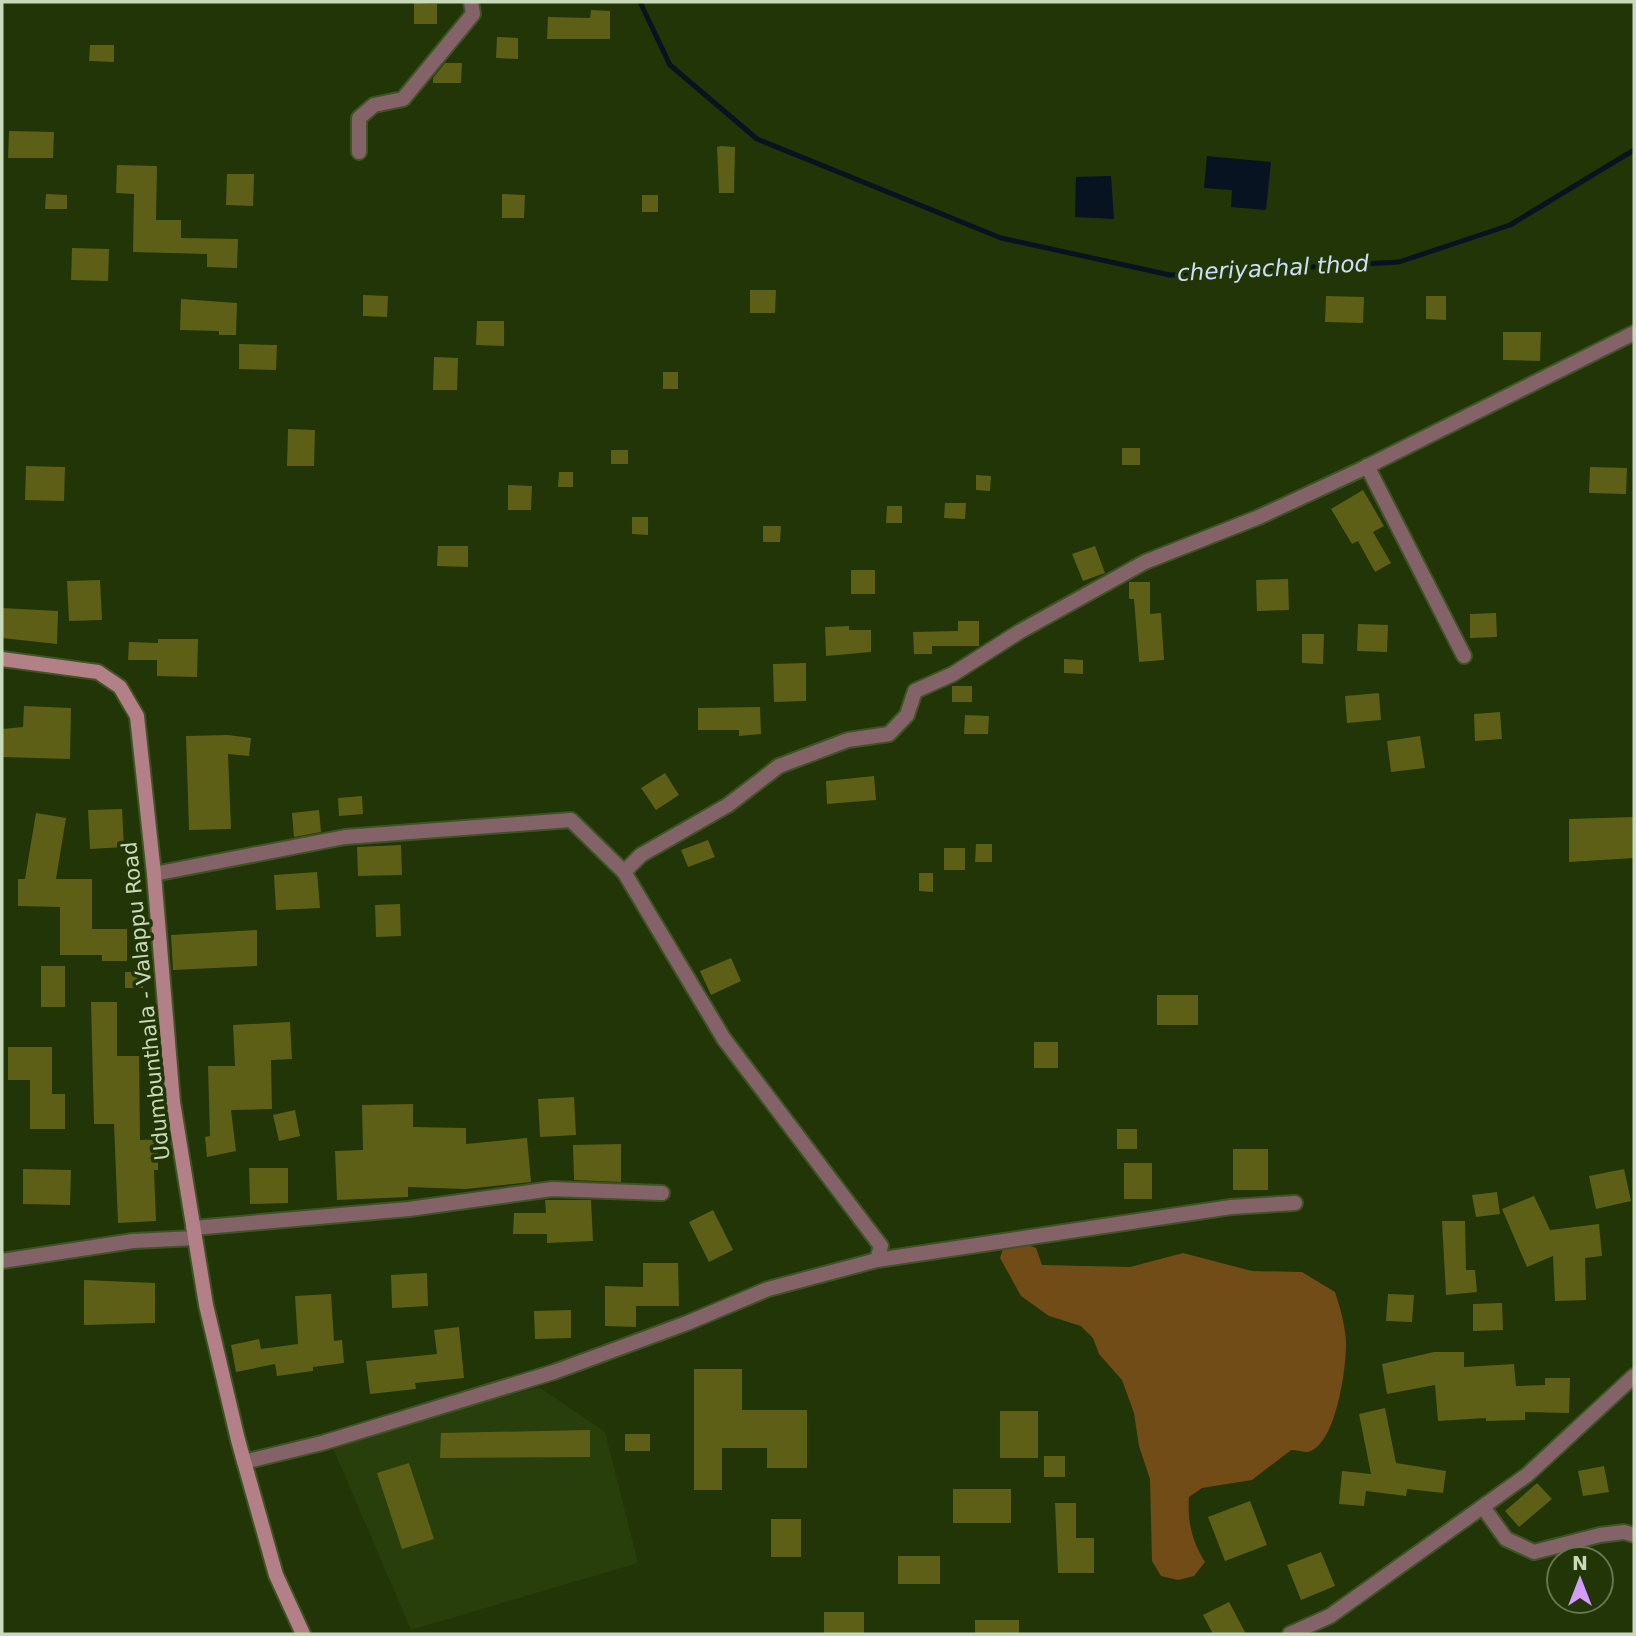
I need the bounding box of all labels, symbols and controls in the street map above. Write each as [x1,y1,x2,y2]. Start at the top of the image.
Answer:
water label: cheriyachal thod [1176,250,1370,286]
street label: Udumbunthala - Valappu Road [117,841,175,1161]
north arrow [1545,1545,1615,1615]
text: N [1572,1552,1588,1574]

